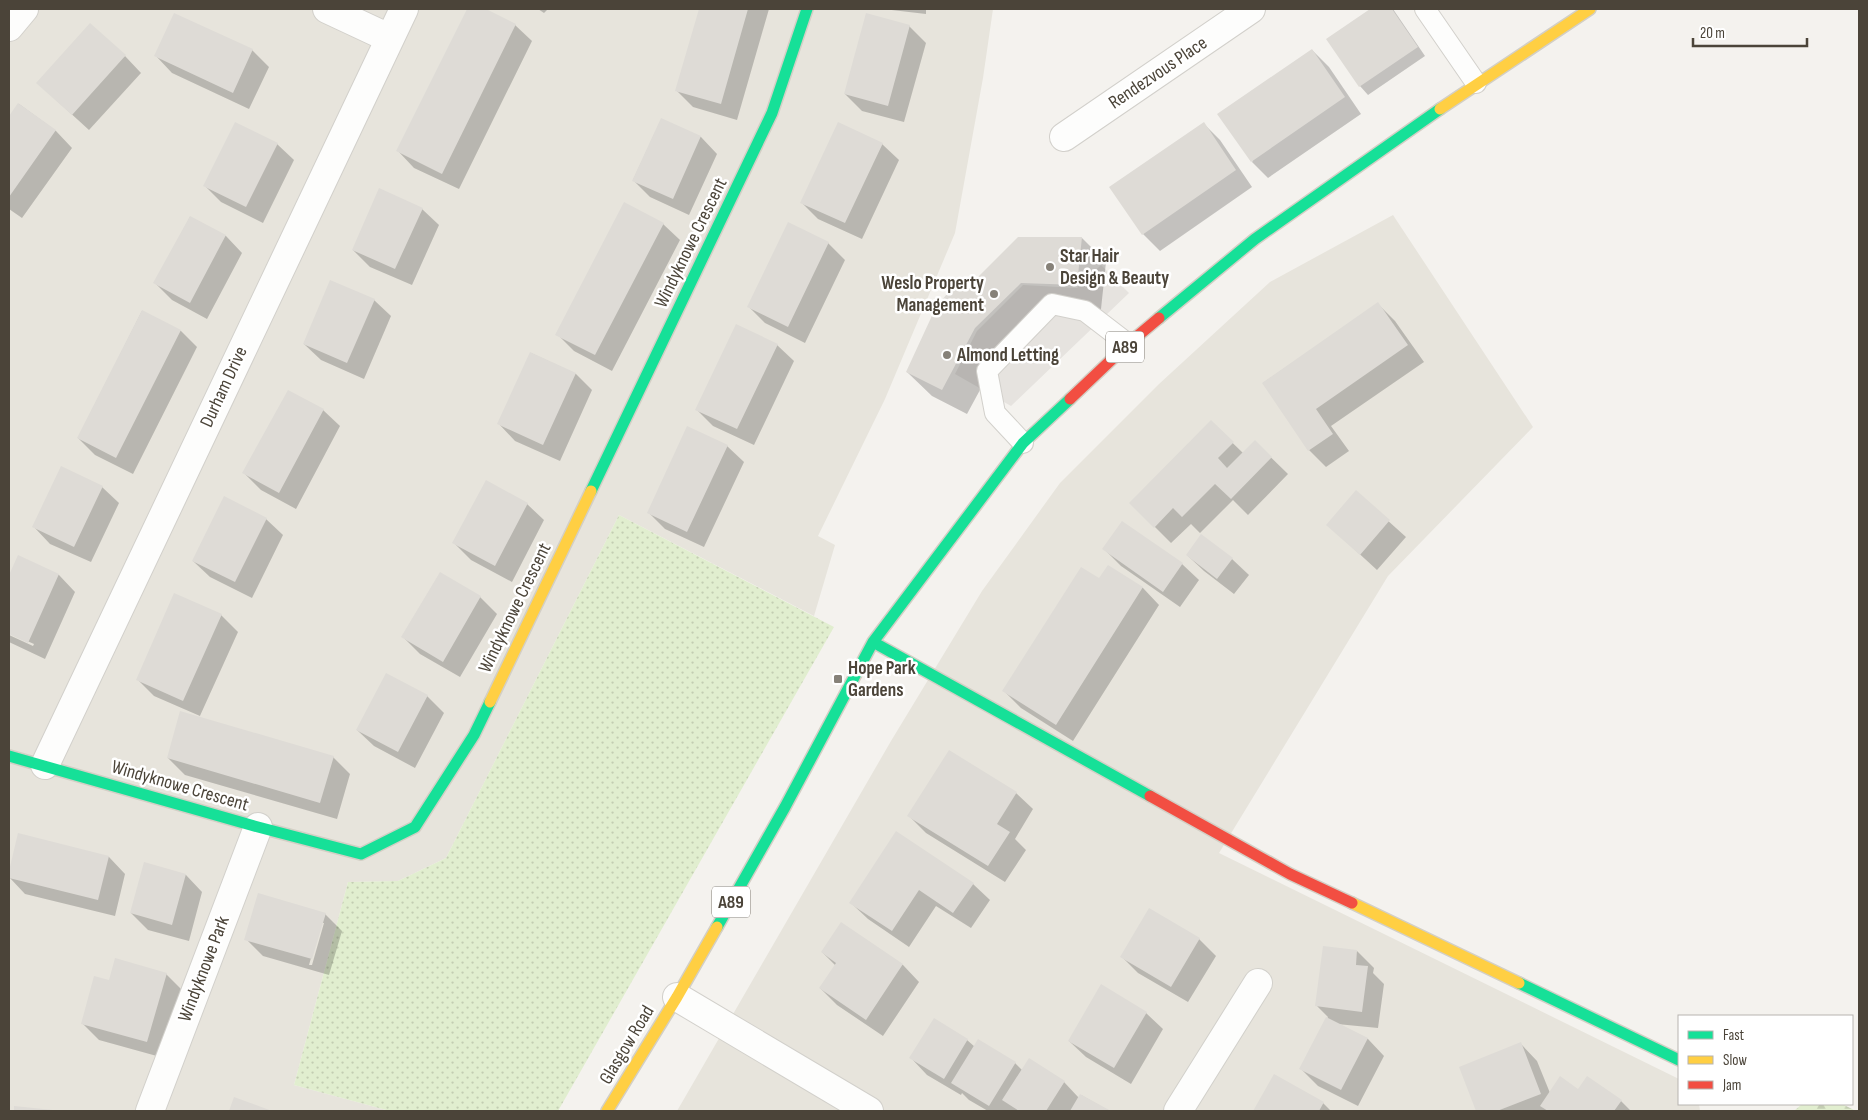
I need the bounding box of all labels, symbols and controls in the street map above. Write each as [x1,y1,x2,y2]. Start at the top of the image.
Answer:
scale bar [1693,15,1807,47]
text: 20 m [1700,24,1725,43]
street label: Rendezvous Place [1104,32,1212,114]
street label: Windyknowe Crescent [650,174,732,312]
place label: Star Hair Design & Beauty [1060,245,1169,290]
marker: Star Hair Design & Beauty [1044,261,1056,273]
place label: Weslo Property Management [881,272,984,317]
marker: Weslo Property Management [988,288,1000,300]
road number: A89 [1106,332,1144,362]
street label: Durham Drive [195,343,253,431]
place label: Almond Letting [956,344,1059,367]
marker: Almond Letting [941,349,953,361]
street label: Windyknowe Crescent [474,539,556,677]
place label: Hope Park Gardens [848,657,916,702]
marker: Hope Park Gardens [832,673,844,685]
street label: Windyknowe Crescent [109,755,251,817]
road number: A89 [712,886,750,918]
street label: Windyknowe Park [173,912,235,1025]
street label: Glasgow Road [595,1001,659,1089]
legend [1678,1015,1853,1105]
text: Fast [1723,1026,1745,1045]
text: Slow [1723,1051,1747,1070]
text: Jam [1722,1076,1741,1095]

